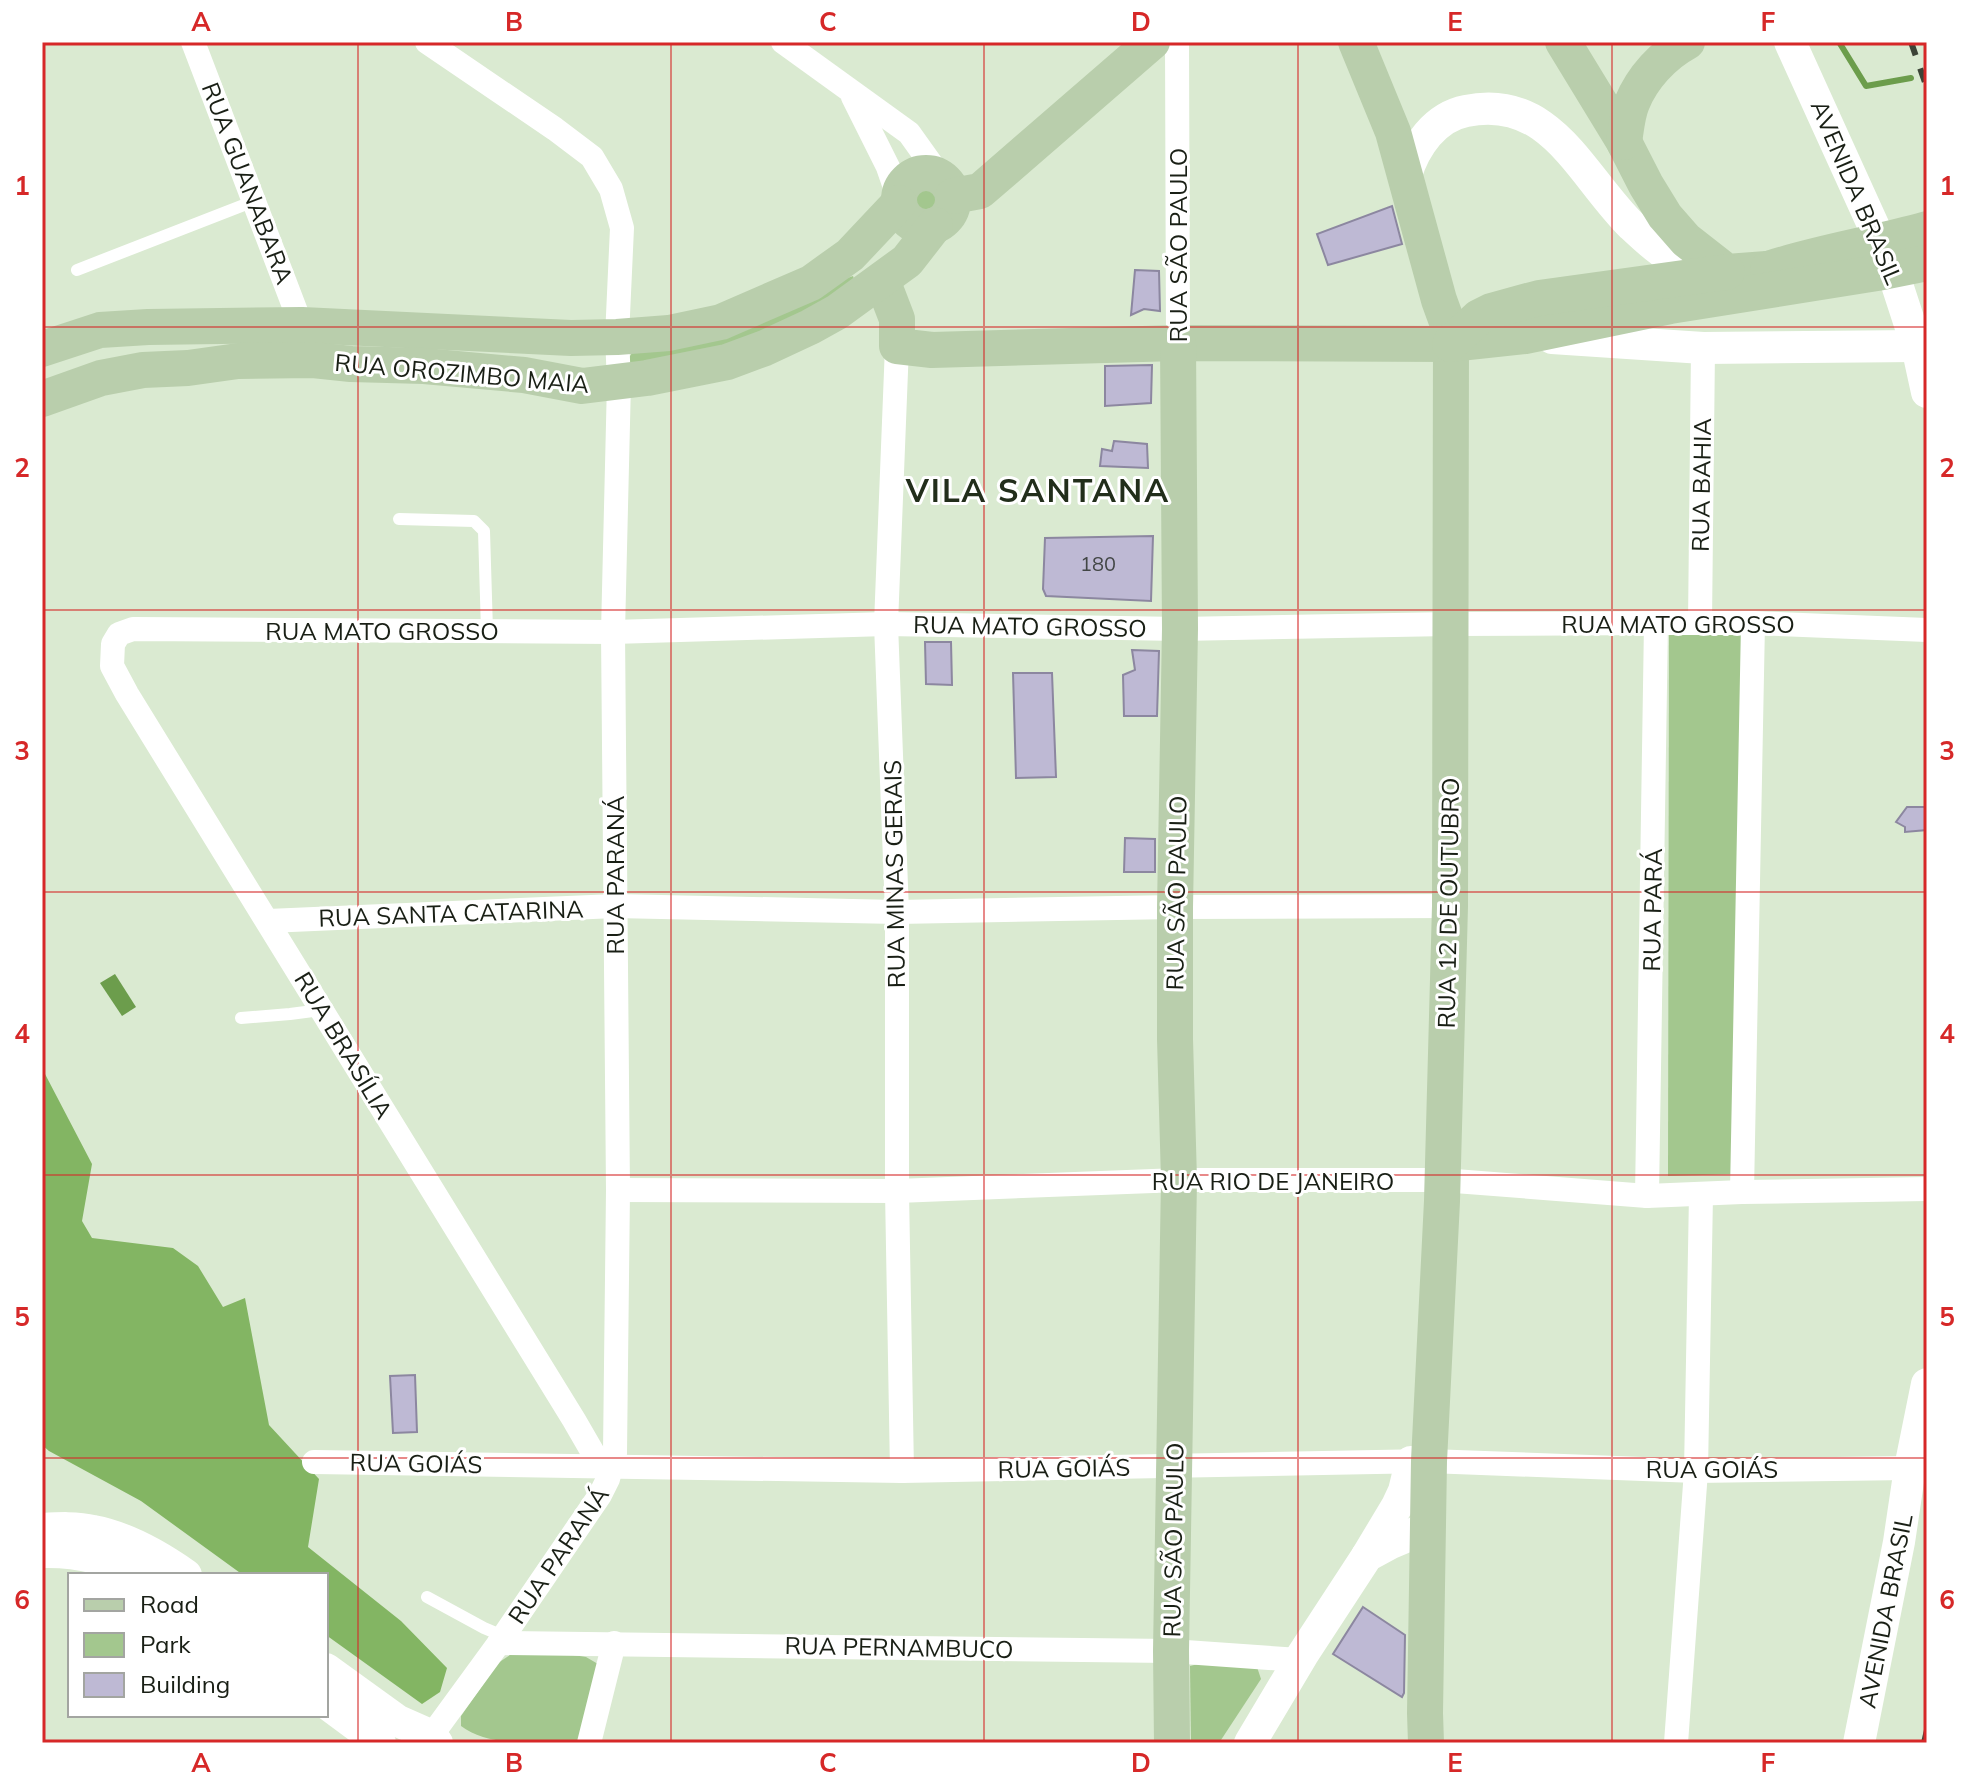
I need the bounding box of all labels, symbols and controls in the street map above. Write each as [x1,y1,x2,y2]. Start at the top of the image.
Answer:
text: A [191,5,211,38]
text: B [505,5,523,38]
text: C [819,5,837,38]
text: D [1131,5,1151,38]
text: E [1447,5,1463,38]
text: F [1761,5,1776,38]
street label: RUA GUANABARA [196,78,300,289]
street label: AVENIDA BRASIL [1805,95,1909,289]
street label: RUA SÃO PAULO [1163,148,1193,342]
text: 1 [14,169,30,202]
text: 1 [1939,169,1955,202]
street label: RUA OROZIMBO MAIA [333,347,591,399]
street label: RUA BAHIA [1685,417,1717,552]
text: 2 [14,451,30,484]
text: 2 [1939,451,1955,484]
district label: VILA SANTANA [905,470,1170,510]
house number: 180 [1080,551,1116,576]
street label: RUA MATO GROSSO [913,609,1147,643]
street label: RUA MATO GROSSO [1561,609,1795,639]
street label: RUA MATO GROSSO [265,616,499,646]
text: 3 [14,734,30,767]
text: 3 [1939,734,1955,767]
street label: RUA MINAS GERAIS [877,760,911,988]
street label: RUA 12 DE OUTUBRO [1431,777,1465,1029]
street label: RUA PARANÁ [600,795,630,955]
street label: RUA SÃO PAULO [1159,795,1193,991]
street label: RUA PARÁ [1636,848,1668,972]
street label: RUA SANTA CATARINA [318,893,585,933]
street label: RUA BRASÍLIA [288,966,400,1124]
text: 4 [14,1017,30,1050]
text: 4 [1939,1017,1955,1050]
street label: RUA RIO DE JANEIRO [1152,1166,1394,1196]
text: 5 [14,1300,30,1333]
text: 5 [1939,1300,1955,1333]
street label: RUA SÃO PAULO [1156,1442,1190,1638]
street label: RUA GOIÁS [349,1447,483,1479]
street label: RUA GOIÁS [997,1452,1131,1484]
street label: RUA GOIÁS [1646,1454,1778,1484]
street label: RUA PARANÁ [501,1480,615,1629]
street label: AVENIDA BRASIL [1851,1511,1919,1711]
legend [68,1573,328,1717]
text: 6 [14,1583,30,1616]
text: 6 [1939,1583,1955,1616]
text: Road [140,1589,199,1619]
text: Park [140,1629,191,1659]
street label: RUA PERNAMBUCO [784,1630,1014,1664]
text: Building [140,1669,230,1699]
text: A [191,1746,211,1779]
text: B [505,1746,523,1779]
text: C [819,1746,837,1779]
text: D [1131,1746,1151,1779]
text: E [1447,1746,1463,1779]
text: F [1761,1746,1776,1779]

